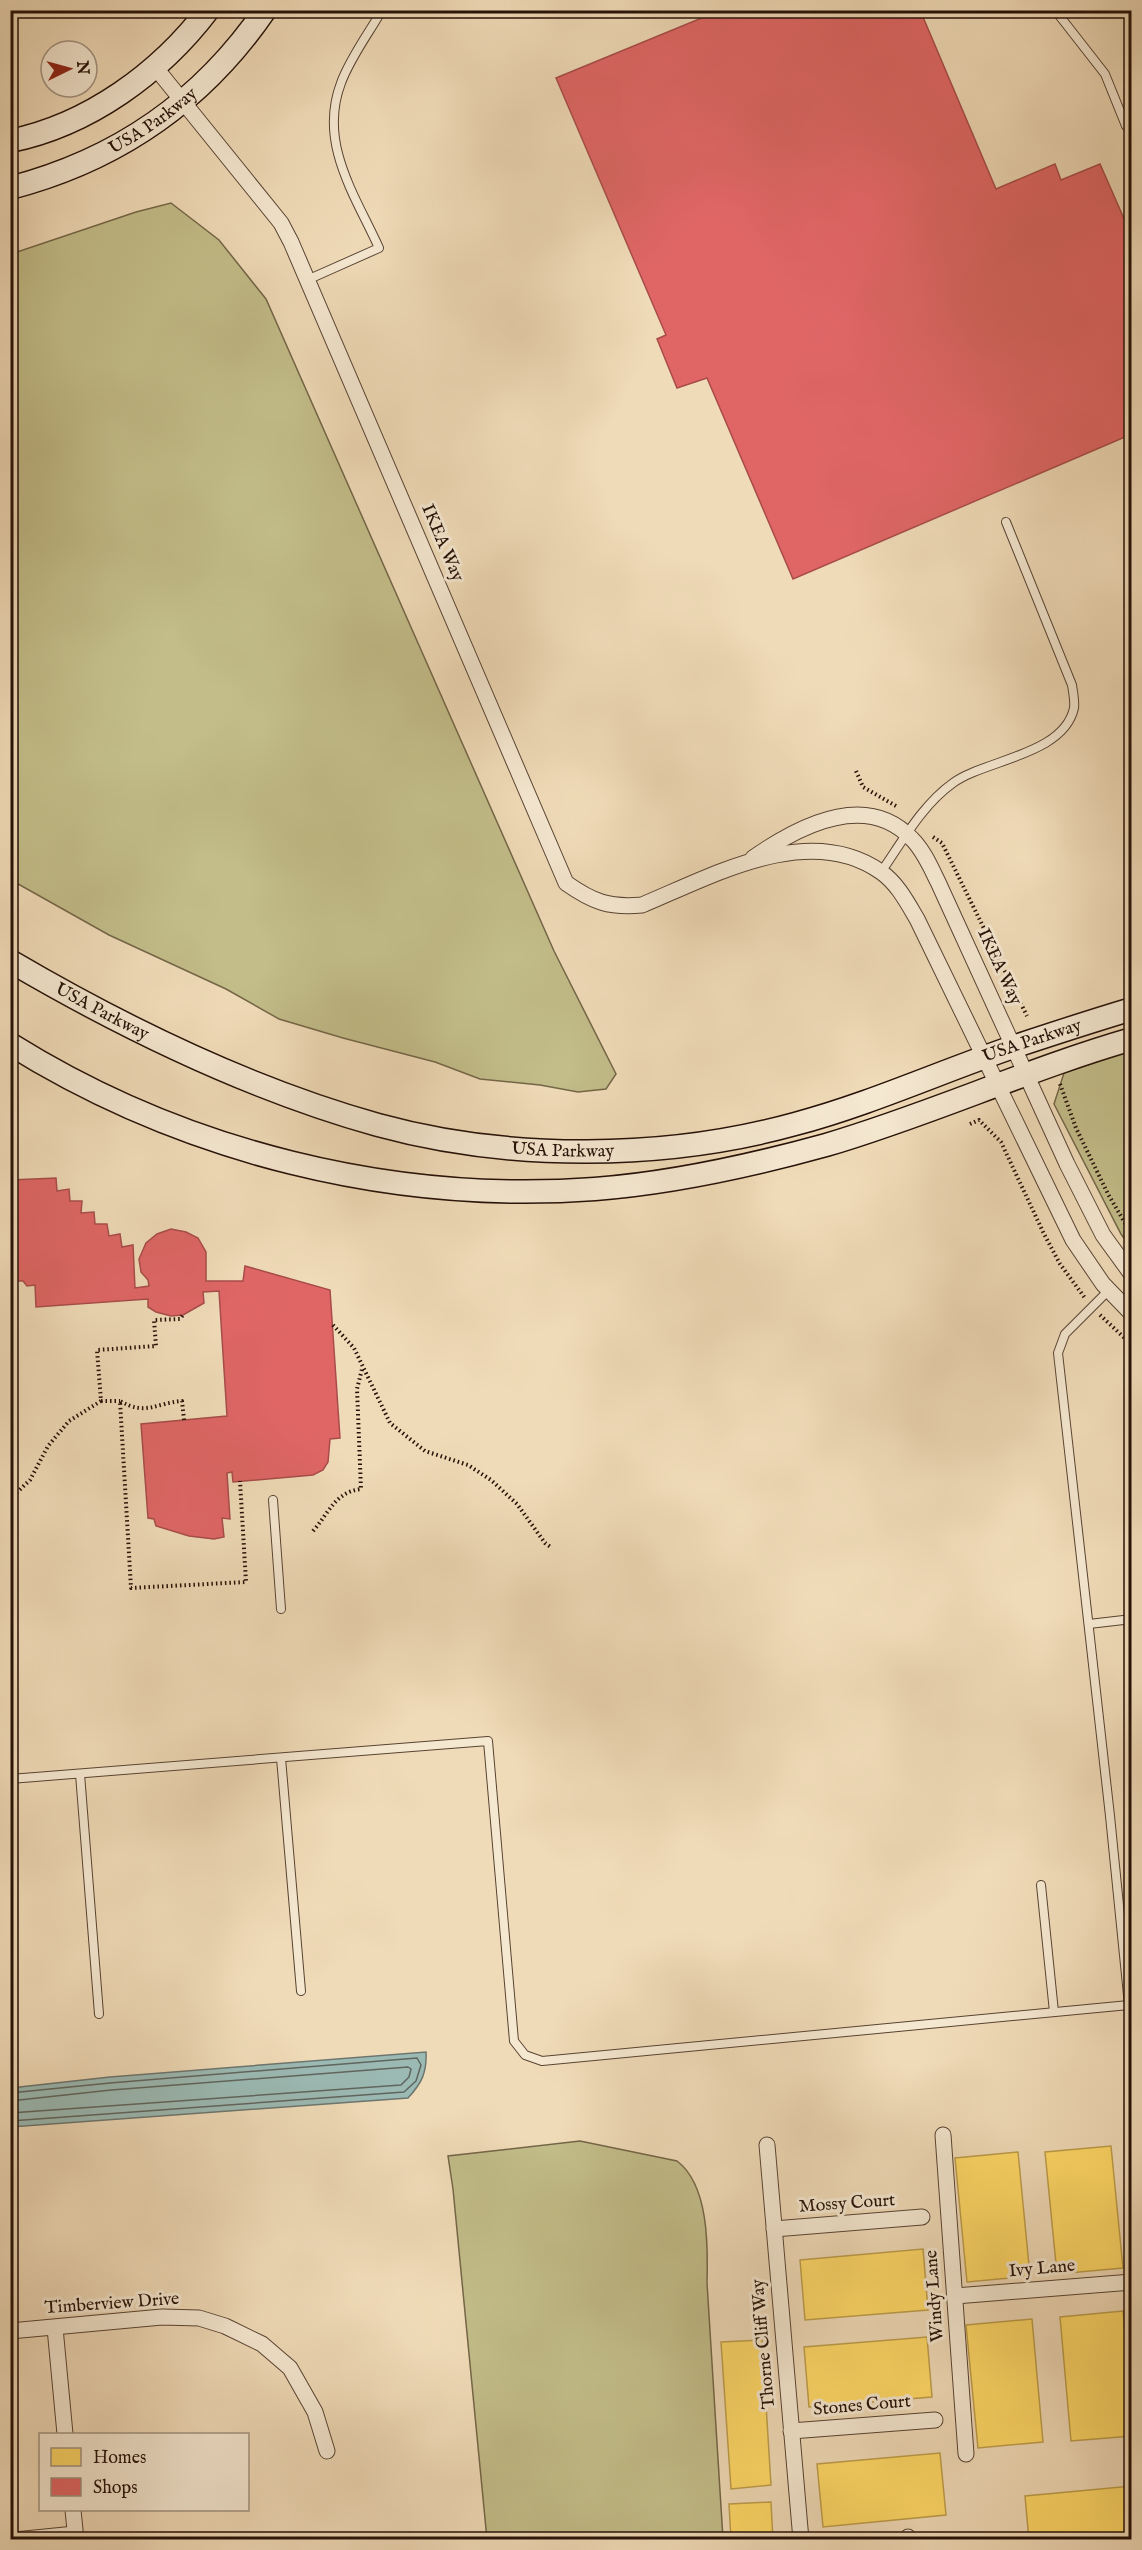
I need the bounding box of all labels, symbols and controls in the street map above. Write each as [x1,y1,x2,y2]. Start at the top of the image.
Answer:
north arrow [39,39,99,99]
text: N [71,59,93,76]
street label: USA Parkway [105,82,202,160]
street label: IKEA Way [415,501,469,585]
street label: IKEA Way [971,925,1027,1009]
street label: USA Parkway [51,978,153,1046]
street label: USA Parkway [979,1014,1085,1068]
street label: USA Parkway [510,1137,615,1163]
street label: Mossy Court [798,2189,896,2219]
street label: Windy Lane [920,2249,950,2343]
street label: Ivy Lane [1008,2255,1076,2283]
street label: Thorne Cliff Way [747,2278,781,2410]
street label: Timberview Drive [44,2288,180,2320]
street label: Stones Court [812,2390,912,2422]
legend [39,2433,249,2511]
text: Homes [93,2447,146,2470]
text: Shops [93,2477,138,2500]

